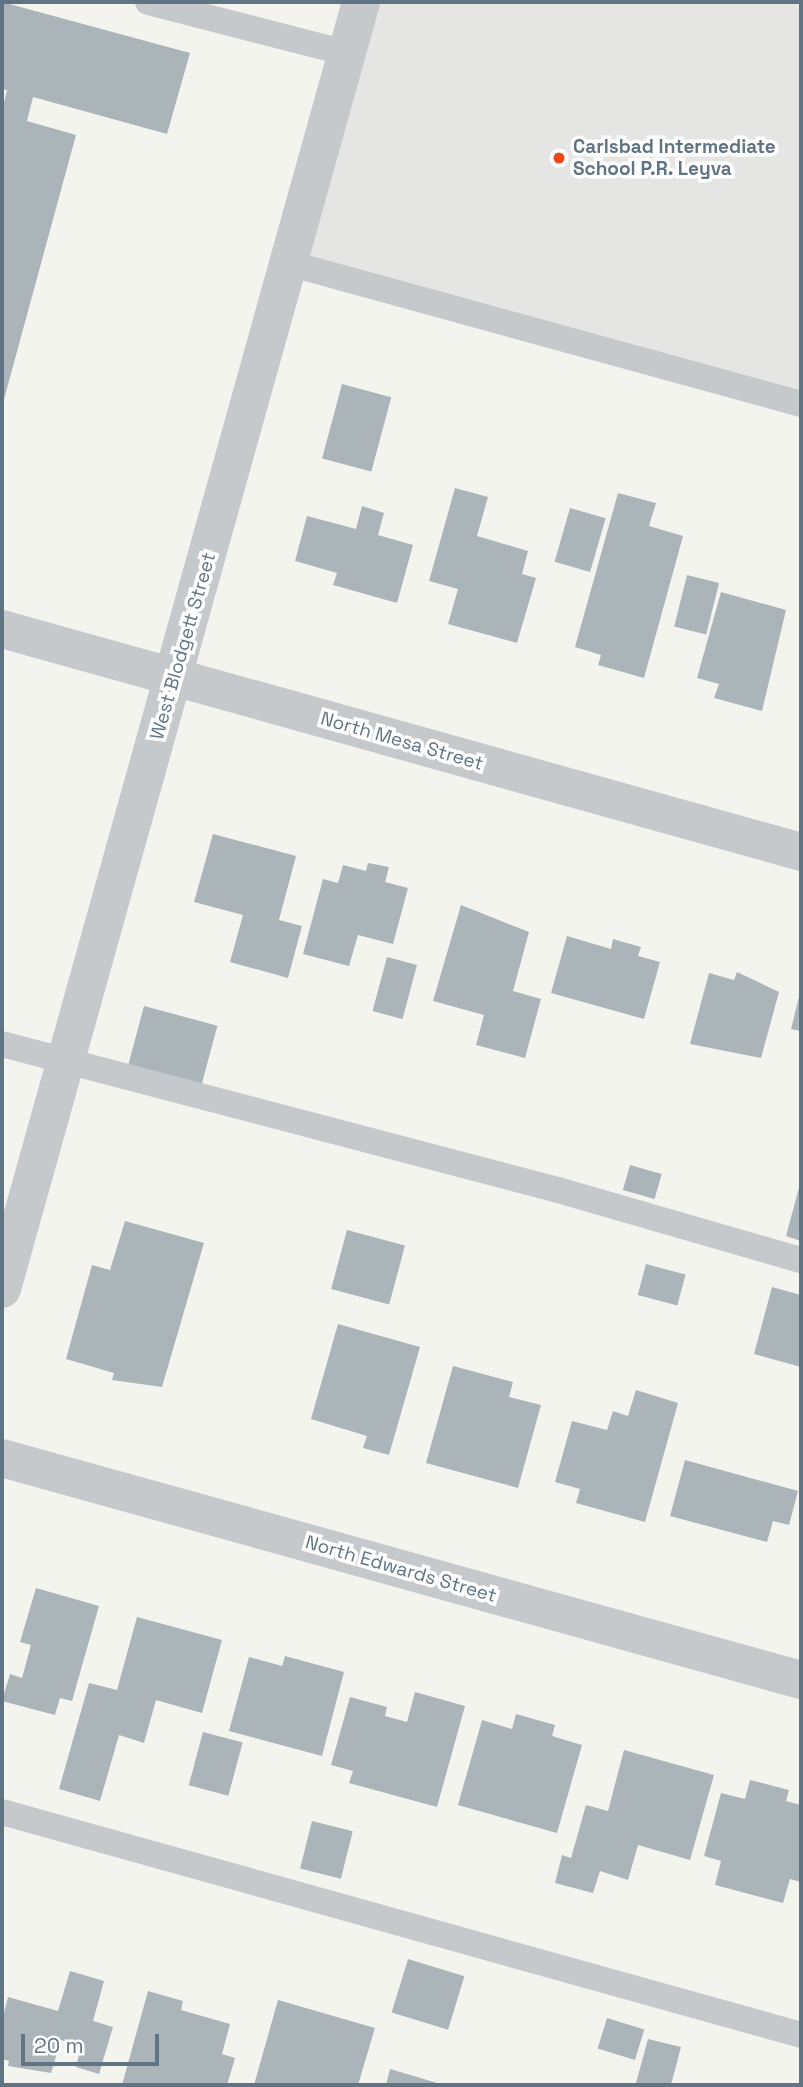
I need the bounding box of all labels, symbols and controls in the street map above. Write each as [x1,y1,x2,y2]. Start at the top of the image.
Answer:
place label: Carlsbad Intermediate School P.R. Leyva [573,136,776,180]
marker: Carlsbad Intermediate School P.R. Leyva [551,150,567,166]
street label: West Blodgett Street [145,550,221,742]
street label: North Mesa Street [318,707,486,775]
street label: North Edwards Street [303,1531,499,1607]
scale bar [24,2021,163,2064]
text: 20 m [34,2032,84,2059]

